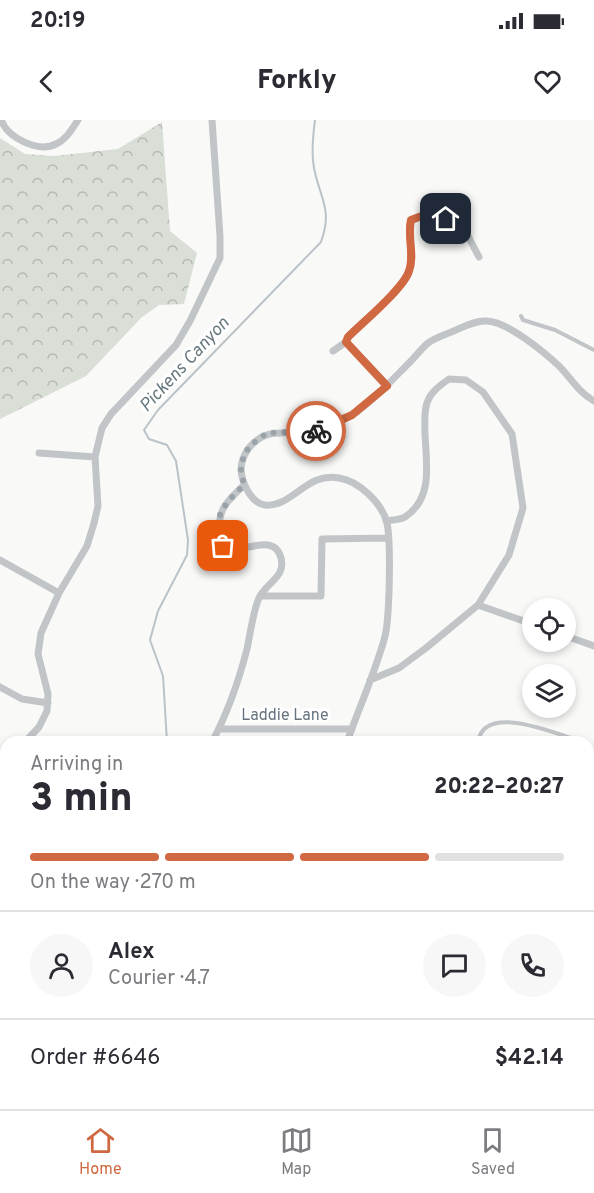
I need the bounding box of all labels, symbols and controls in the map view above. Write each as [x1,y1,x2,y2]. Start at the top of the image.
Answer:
text: 20:19 [30,8,86,35]
text: Forkly [257,64,337,98]
icon: back [30,65,63,98]
icon: heart [531,65,564,98]
pin [420,193,471,244]
icon: home [429,202,462,235]
water label: Pickens Canyon [135,312,235,417]
courier [286,401,346,461]
icon: bike [300,415,333,448]
pin [197,520,248,571]
icon: bag [206,529,239,562]
map controls [522,598,576,718]
button: locate [522,598,576,652]
button: layers [522,664,576,718]
street label: Laddie Lane [241,706,329,726]
text: Arriving in [30,752,123,778]
text: 20:22–20:27 [434,774,564,801]
text: 3 min [30,776,133,825]
text: On the way · 270 m [30,870,196,896]
button: person [30,934,93,997]
button: chat [423,934,486,997]
button: phone [501,934,564,997]
text: Alex [108,939,155,966]
text: Courier · 4.7 [108,966,210,992]
text: Order #6646 [30,1045,160,1072]
text: $42.14 [495,1045,564,1072]
tab: Home [79,1124,122,1180]
tab: Map [280,1124,313,1180]
tab: Saved [471,1124,515,1180]

